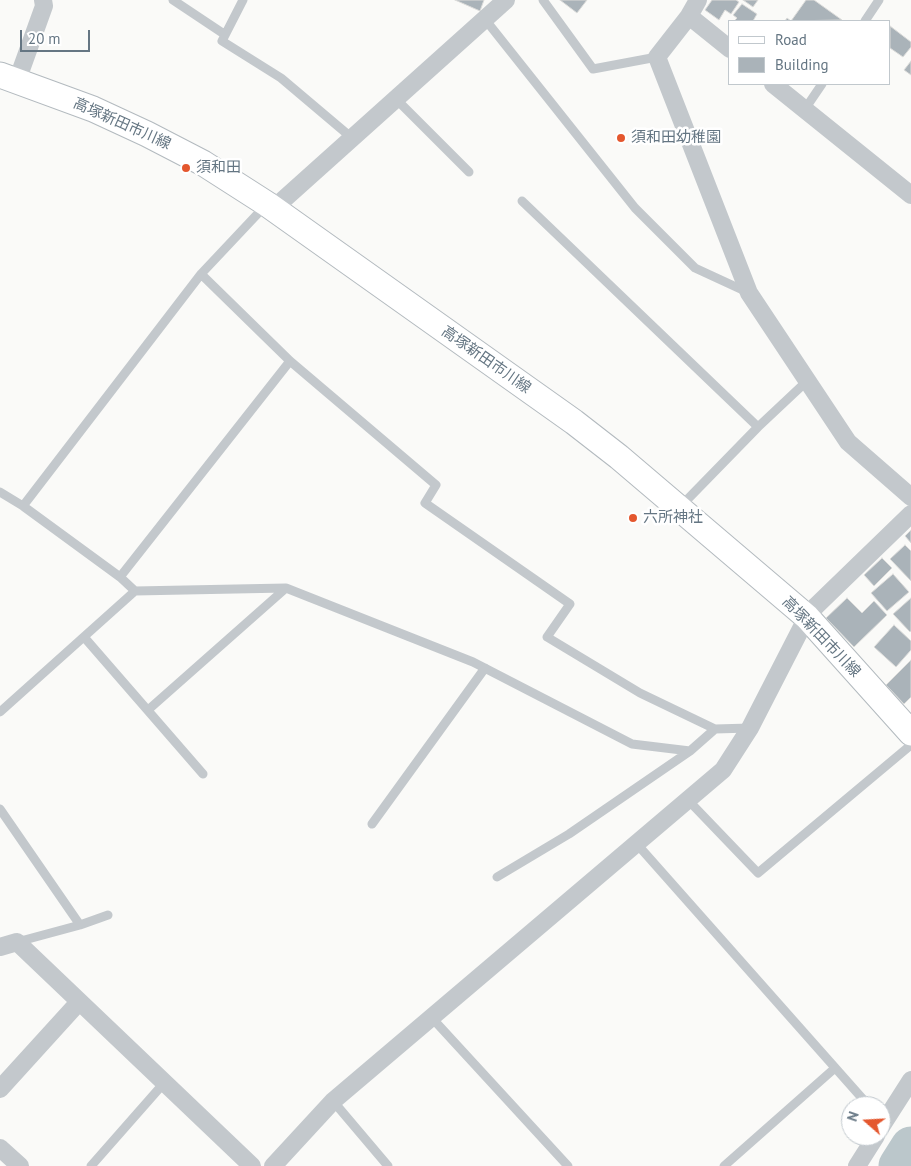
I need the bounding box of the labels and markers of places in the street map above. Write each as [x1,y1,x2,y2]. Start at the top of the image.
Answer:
place label: 須和田幼稚園 [631,129,721,147]
marker: 須和田幼稚園 [615,132,627,144]
place label: 須和田 [196,159,241,177]
marker: 須和田 [180,162,192,174]
place label: 六所神社 [643,509,703,527]
marker: 六所神社 [627,512,639,524]

